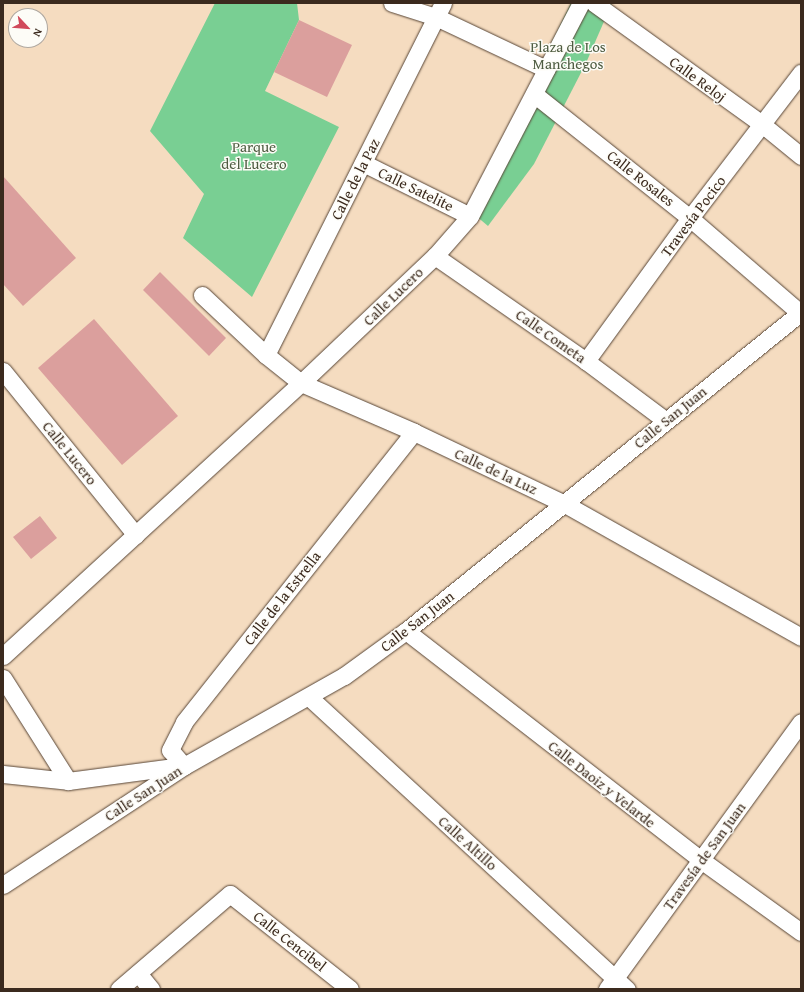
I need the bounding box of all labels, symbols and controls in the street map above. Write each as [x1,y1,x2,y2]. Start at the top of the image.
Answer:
north arrow [8,8,48,48]
text: N [29,26,47,40]
park label: Plaza de Los Manchegos [530,37,606,72]
street label: Calle Reloj [666,52,730,106]
street label: Calle de la Paz [327,135,383,223]
park label: Parque del Lucero [221,137,287,172]
street label: Calle Rosales [604,146,678,210]
street label: Calle Satelite [375,163,457,215]
street label: Travesía Pocico [657,172,729,260]
street label: Calle Lucero [359,263,427,329]
street label: Calle Cometa [512,305,590,367]
street label: Calle San Juan [630,382,710,452]
street label: Calle Lucero [39,418,101,488]
street label: Calle de la Luz [452,444,540,498]
street label: Calle de la Estrella [240,547,324,649]
street label: Calle San Juan [377,587,457,655]
street label: Calle Daoiz y Velarde [545,737,659,831]
street label: Calle San Juan [101,761,185,825]
street label: Travesía de San Juan [659,799,749,913]
street label: Calle Altillo [435,812,501,874]
street label: Calle Cencibel [250,907,330,975]

